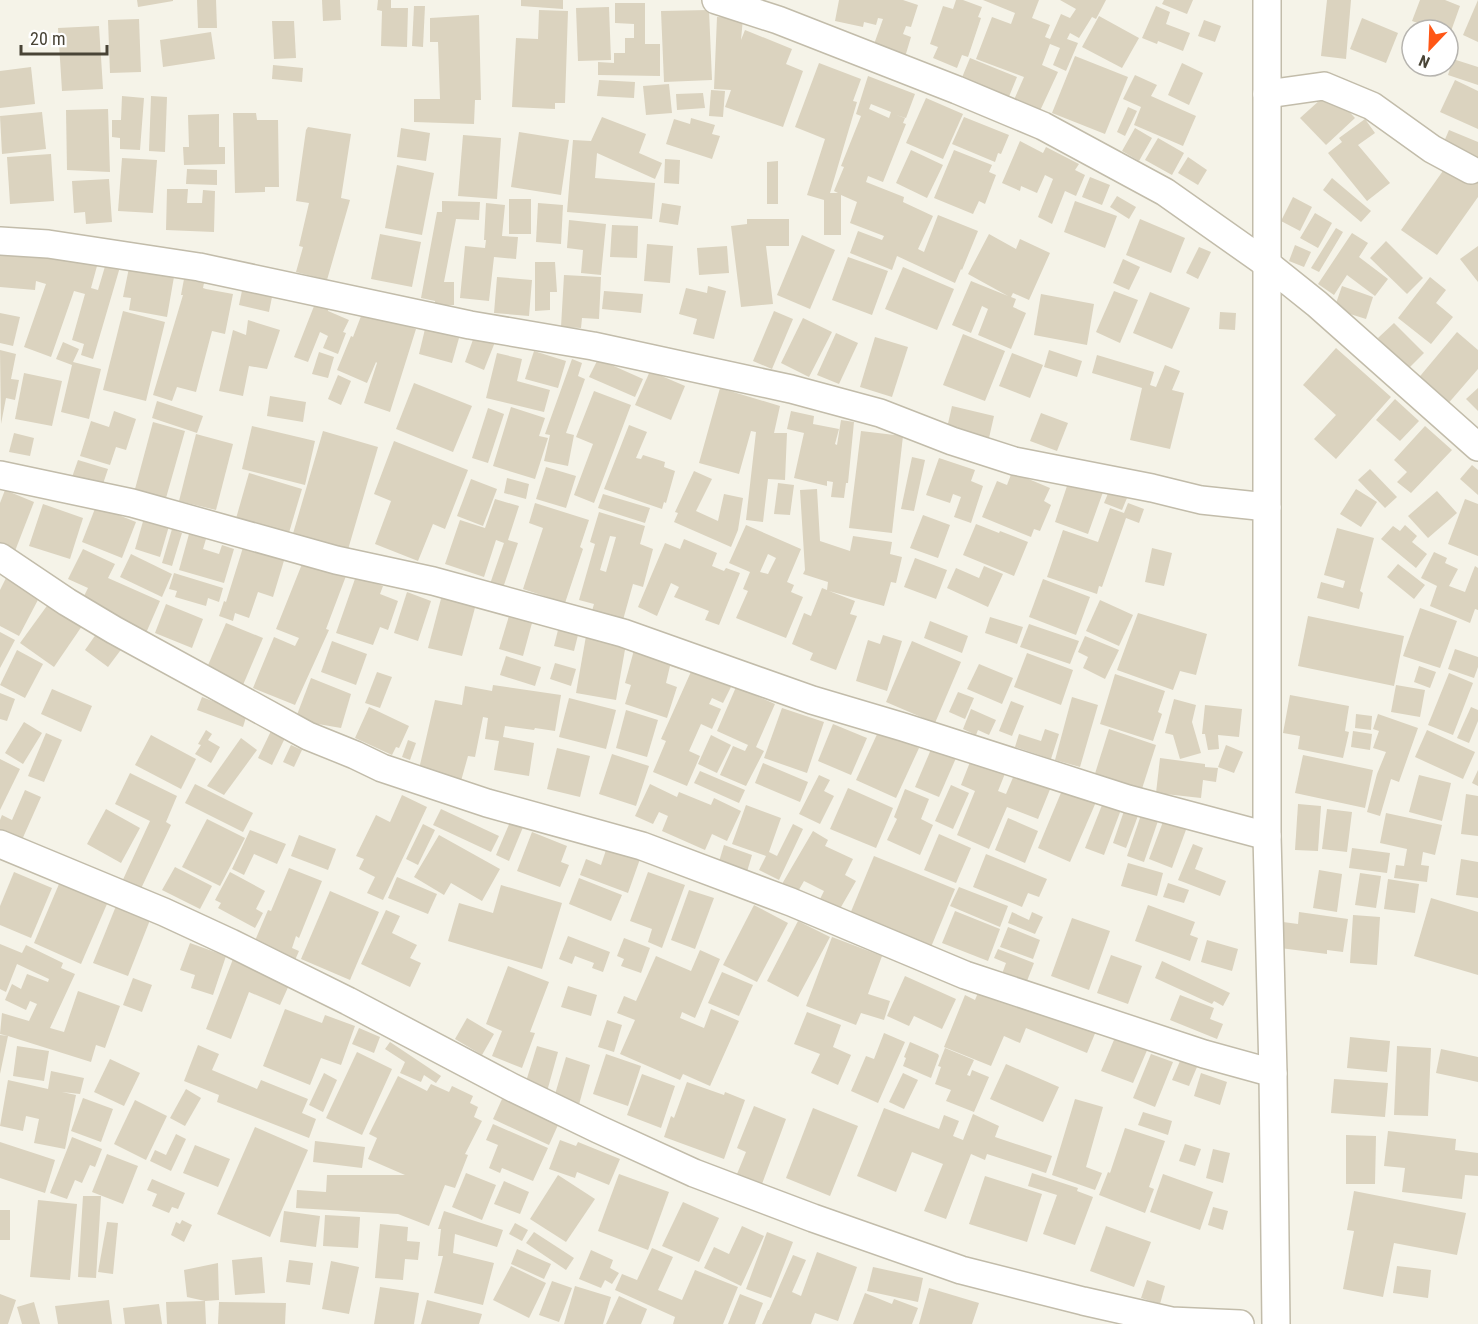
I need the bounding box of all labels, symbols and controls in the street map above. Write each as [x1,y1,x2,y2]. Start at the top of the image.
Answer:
scale bar [21,18,106,56]
north arrow [1400,18,1460,78]
text: 20 m [30,28,65,49]
text: N [1416,51,1433,72]

